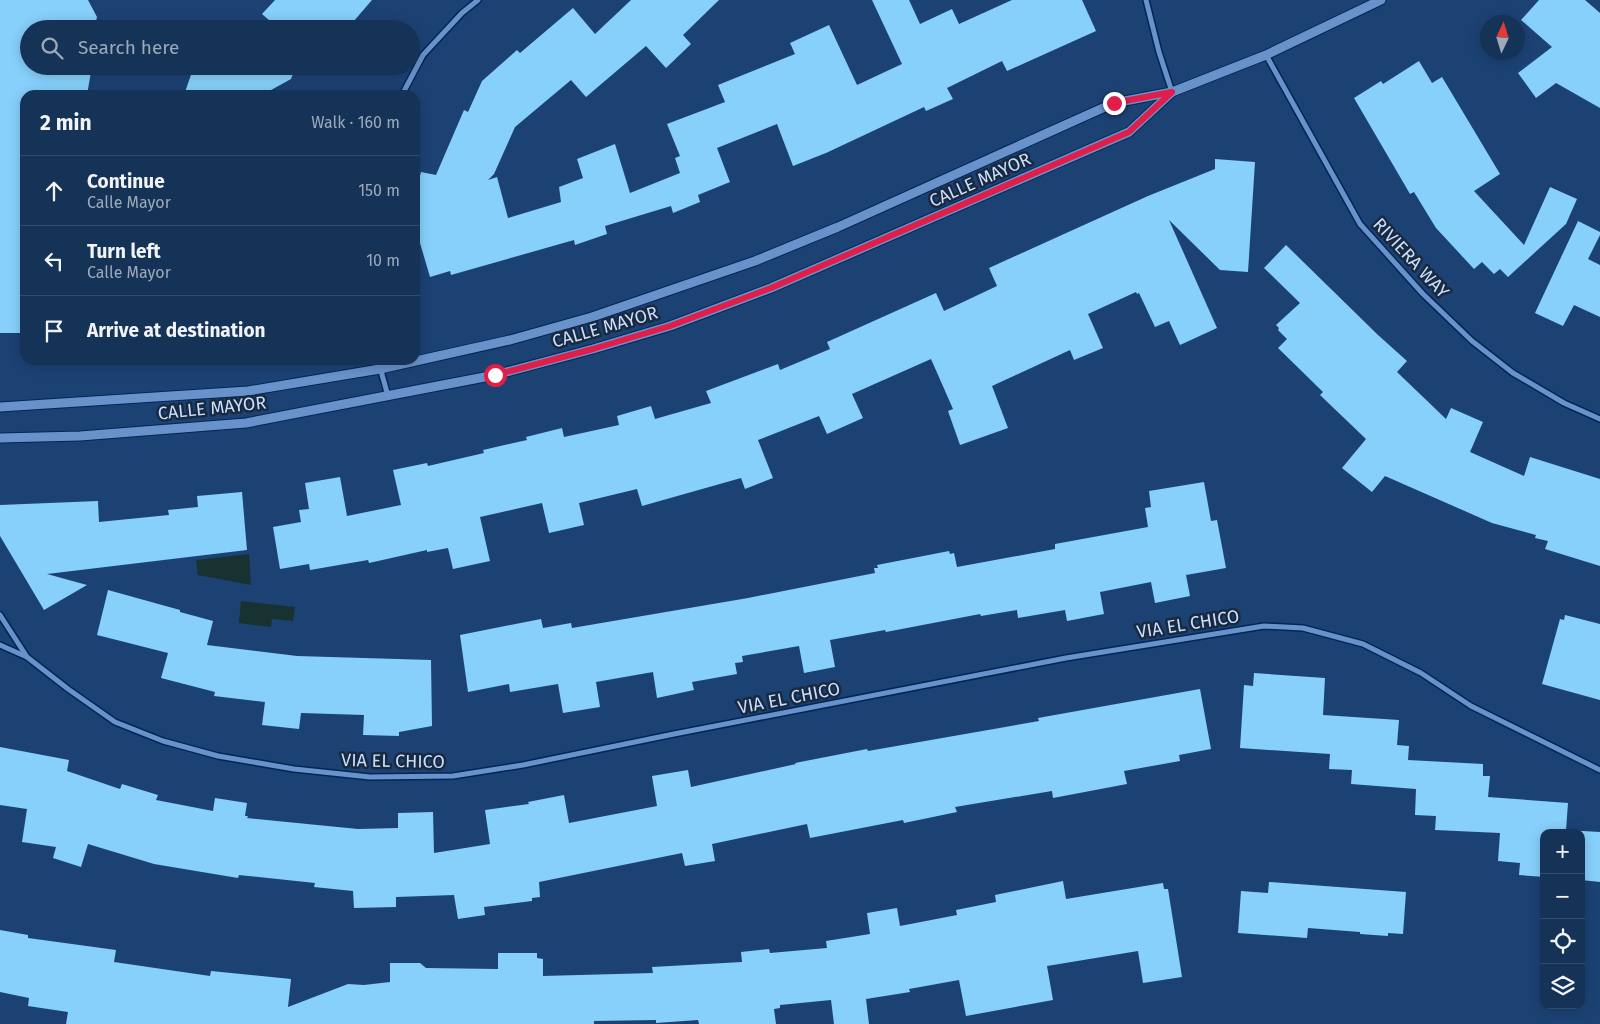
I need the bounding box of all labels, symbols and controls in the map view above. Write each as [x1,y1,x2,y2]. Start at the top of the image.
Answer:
north arrow [1480,15,1525,60]
search box [20,20,420,75]
icon: search [38,34,66,62]
text: Search here [78,36,179,59]
route end [1103,92,1126,115]
text: 2 min [40,110,92,136]
text: Walk · 160 m [311,113,400,132]
street label: CALLE MAYOR [926,148,1034,212]
text: Continue [87,170,165,193]
icon: ahead [40,177,68,205]
text: 150 m [358,181,400,200]
text: Calle Mayor [87,193,171,212]
street label: RIVIERA WAY [1368,213,1454,303]
text: Turn left [87,240,161,263]
icon: left [40,247,68,275]
text: 10 m [366,251,400,270]
text: Calle Mayor [87,263,171,282]
street label: CALLE MAYOR [550,301,660,353]
icon: arrive [40,317,68,345]
text: Arrive at destination [87,319,266,342]
route start [484,364,507,387]
street label: CALLE MAYOR [157,391,267,425]
street label: VIA EL CHICO [1135,605,1241,643]
street label: VIA EL CHICO [736,677,842,719]
street label: VIA EL CHICO [341,749,445,773]
map controls [1540,829,1585,1009]
button: + [1540,829,1585,874]
button: − [1540,874,1585,919]
button: locate [1540,919,1585,964]
button: layers [1540,964,1585,1009]

